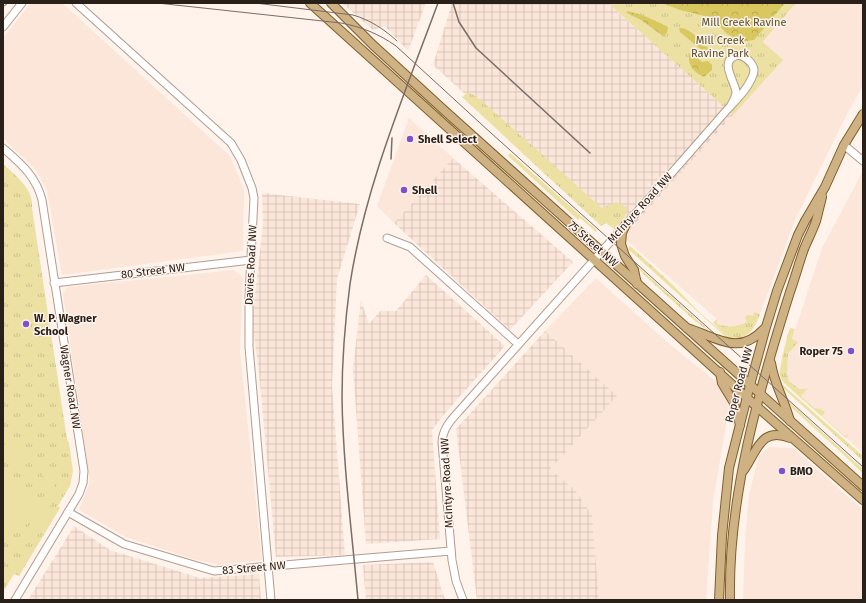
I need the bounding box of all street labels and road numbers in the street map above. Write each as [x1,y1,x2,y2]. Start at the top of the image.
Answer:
street label: McIntyre Road NW [605,170,675,246]
street label: 75 Street NW [565,218,621,270]
street label: Davies Road NW [242,225,260,305]
street label: 80 Street NW [120,261,186,281]
street label: Wagner Road NW [57,344,83,430]
street label: Roper Road NW [723,346,755,424]
street label: McIntyre Road NW [438,437,456,529]
street label: 83 Street NW [222,559,286,577]

